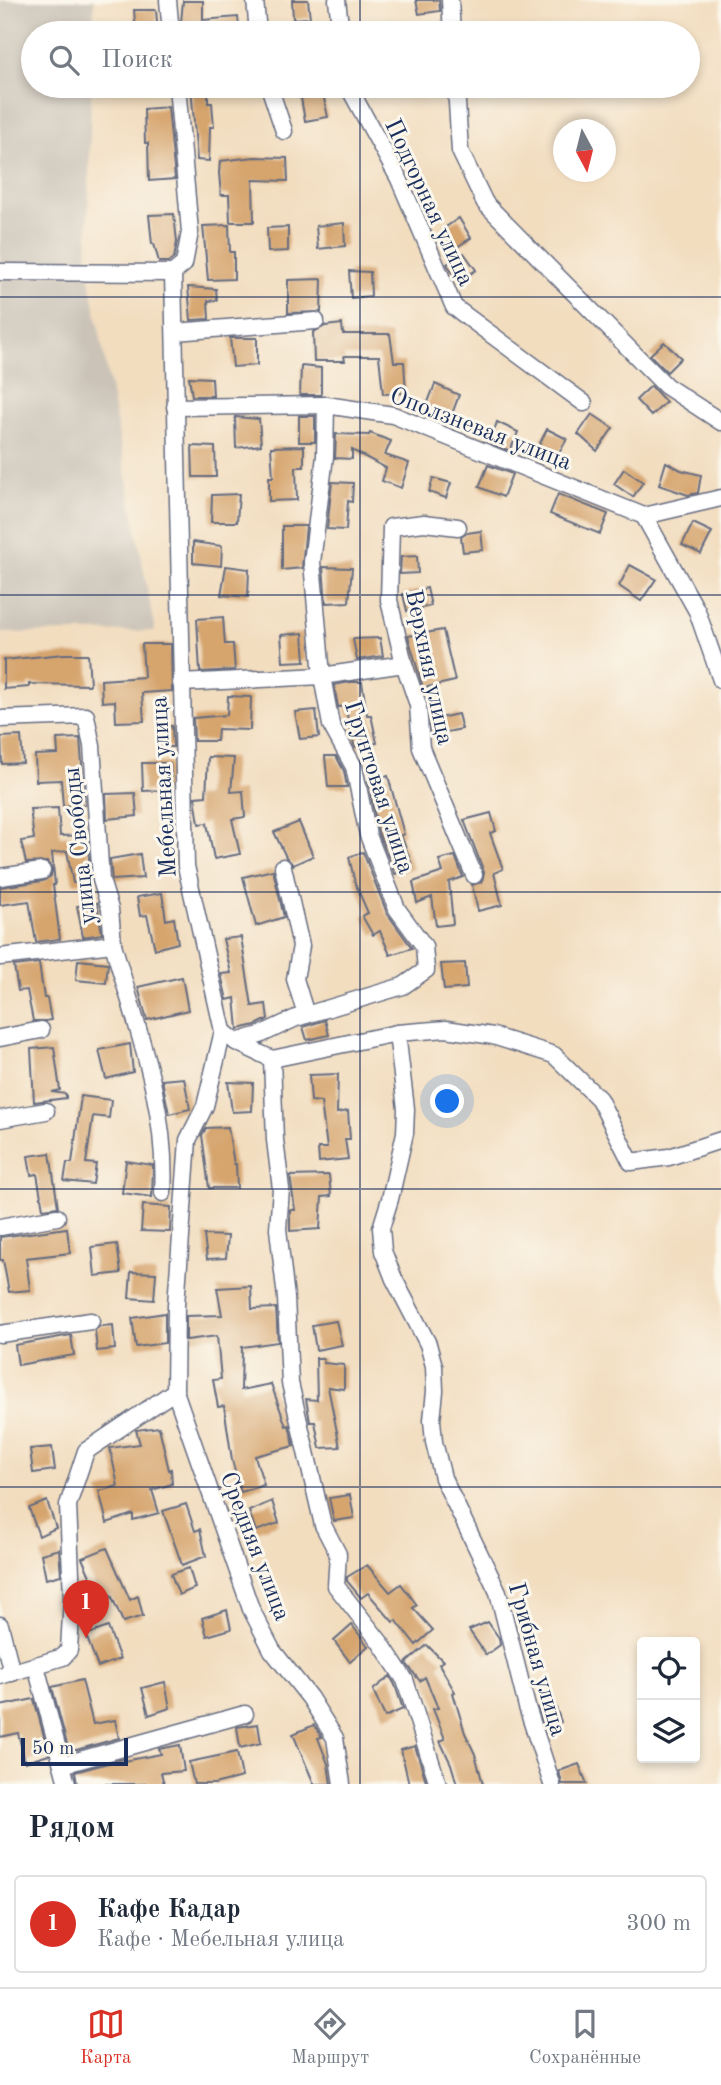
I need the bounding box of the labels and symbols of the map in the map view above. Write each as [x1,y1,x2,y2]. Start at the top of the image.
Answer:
street label: Подгорная улица [379,116,477,290]
north arrow [553,119,616,182]
street label: Оползневая улица [386,384,575,476]
street label: Верхняя улица [400,588,456,747]
street label: Мебельная улица [148,695,182,878]
street label: Грунтовая улица [339,698,417,877]
street label: улица Свободы [61,766,101,926]
your location [430,1084,464,1118]
street label: Средняя улица [215,1469,294,1625]
pin: 1 [63,1580,109,1638]
street label: Грибная улица [503,1580,569,1739]
scale bar [21,1735,128,1767]

